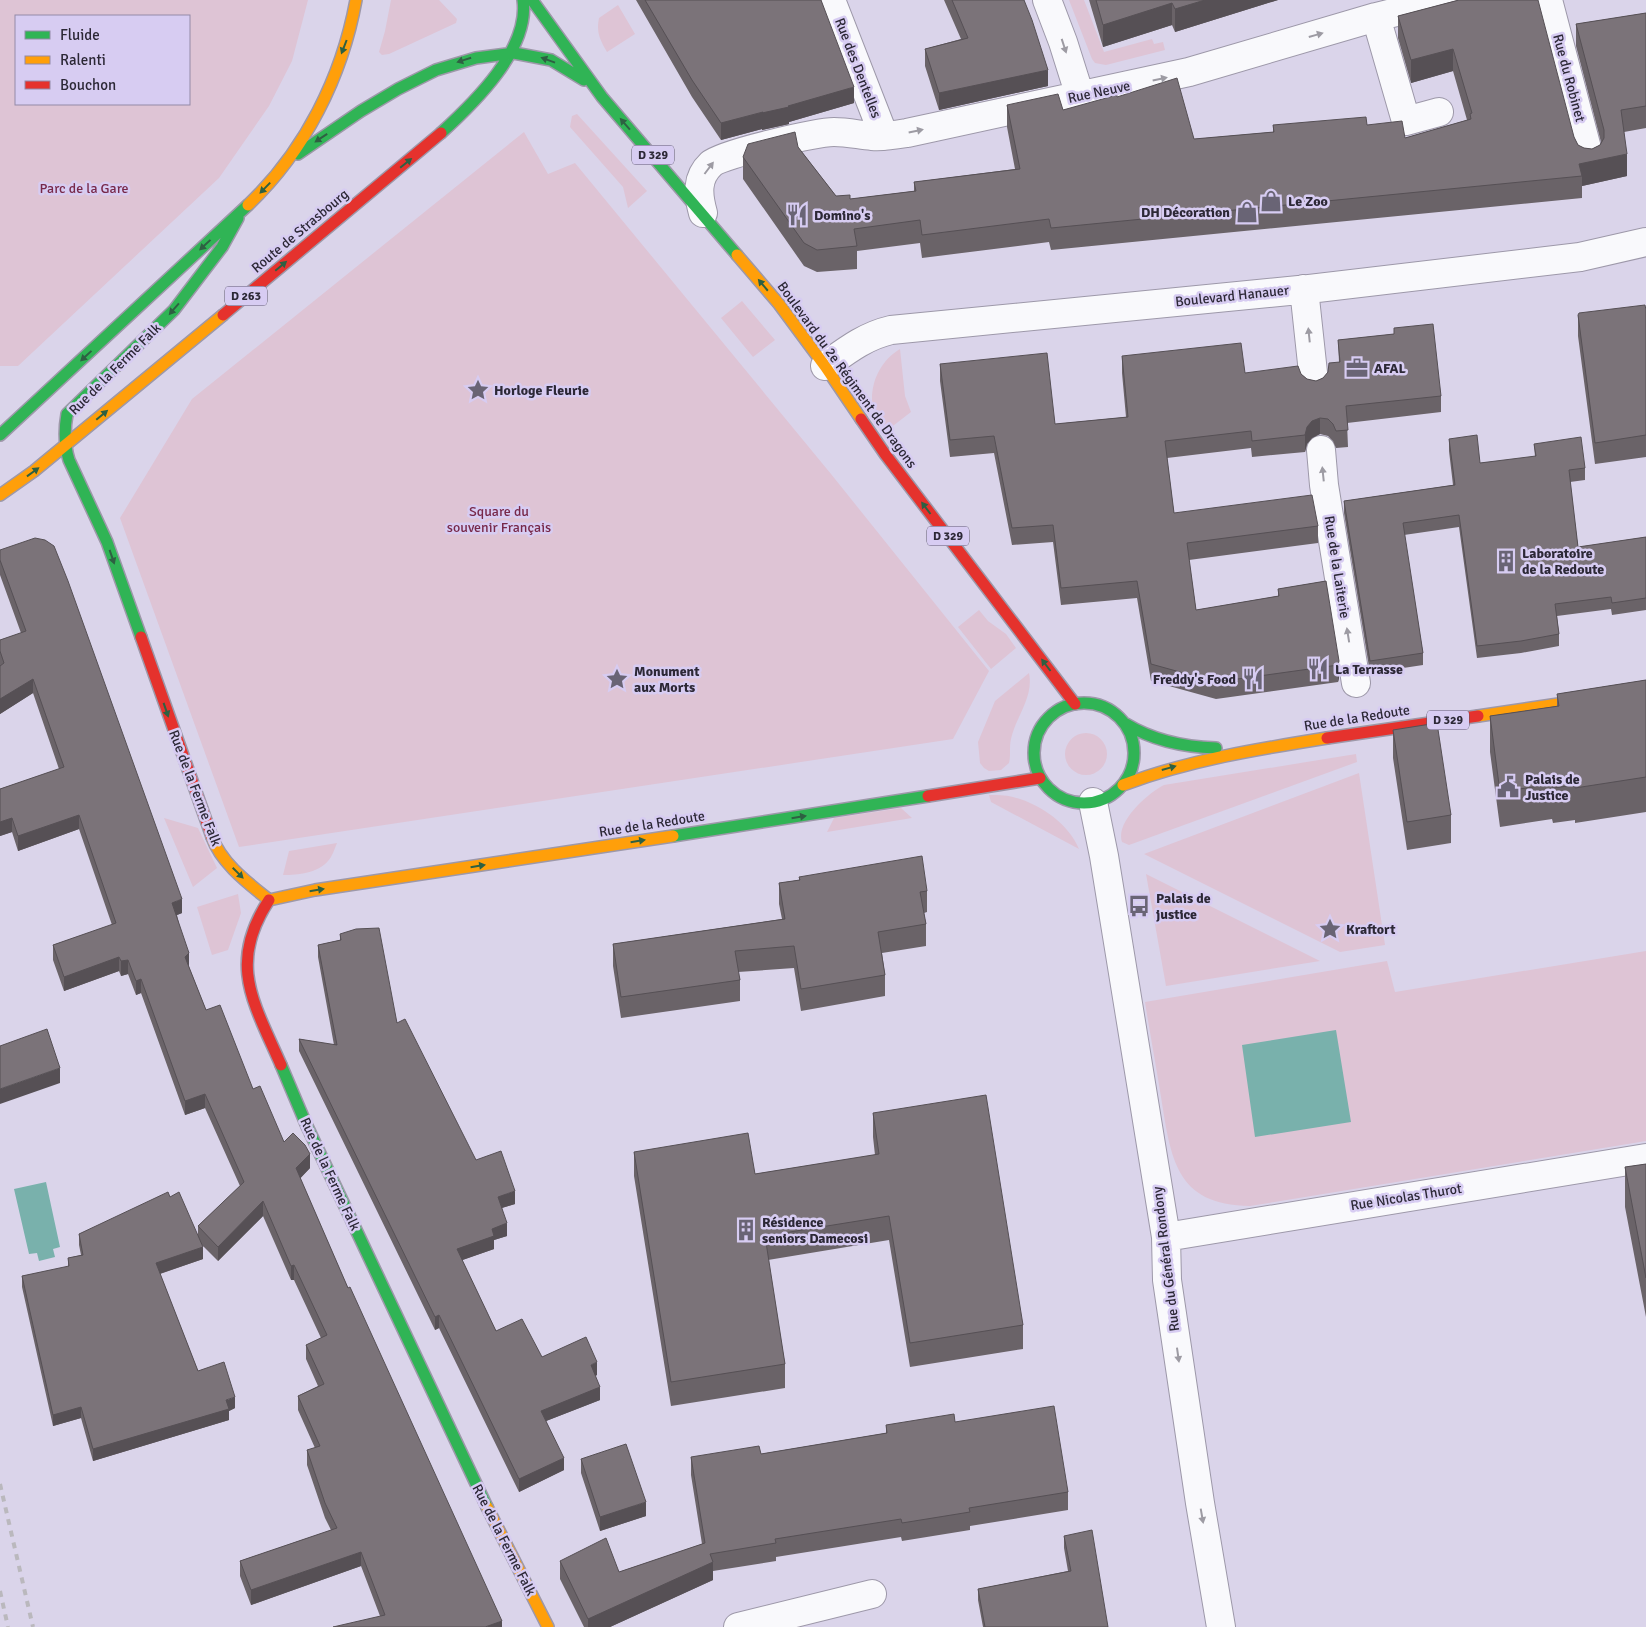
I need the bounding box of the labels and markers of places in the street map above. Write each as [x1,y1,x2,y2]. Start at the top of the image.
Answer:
shop icon: Le Zoo [1258,188,1284,214]
place label: Le Zoo [1288,193,1328,210]
shop icon: DH Décoration [1234,199,1260,225]
restaurant icon: Domino's [784,202,810,228]
place label: DH Décoration [1141,204,1230,221]
place label: Domino's [814,207,871,224]
office icon: AFAL [1344,355,1370,381]
place label: AFAL [1374,360,1406,377]
place icon: Horloge Fleurie [465,377,491,403]
place label: Horloge Fleurie [494,382,589,399]
place label: Laboratoire de la Redoute [1522,545,1604,578]
building icon: Laboratoire de la Redoute [1493,548,1519,574]
restaurant icon: La Terrasse [1305,656,1331,682]
place label: La Terrasse [1335,661,1403,678]
place label: Monument aux Morts [634,663,700,696]
place icon: Monument aux Morts [604,666,630,692]
restaurant icon: Freddy's Food [1240,666,1266,692]
place label: Freddy's Food [1153,671,1236,688]
place label: Palais de Justice [1525,771,1580,804]
public building icon: Palais de Justice [1495,774,1521,800]
place label: Palais de justice [1156,890,1211,923]
bus stop icon: Palais de justice [1126,893,1152,919]
place icon: Kraftort [1317,916,1343,942]
place label: Kraftort [1346,921,1396,938]
place label: Résidence seniors Damecosi [762,1214,868,1247]
building icon: Résidence seniors Damecosi [733,1217,759,1243]

